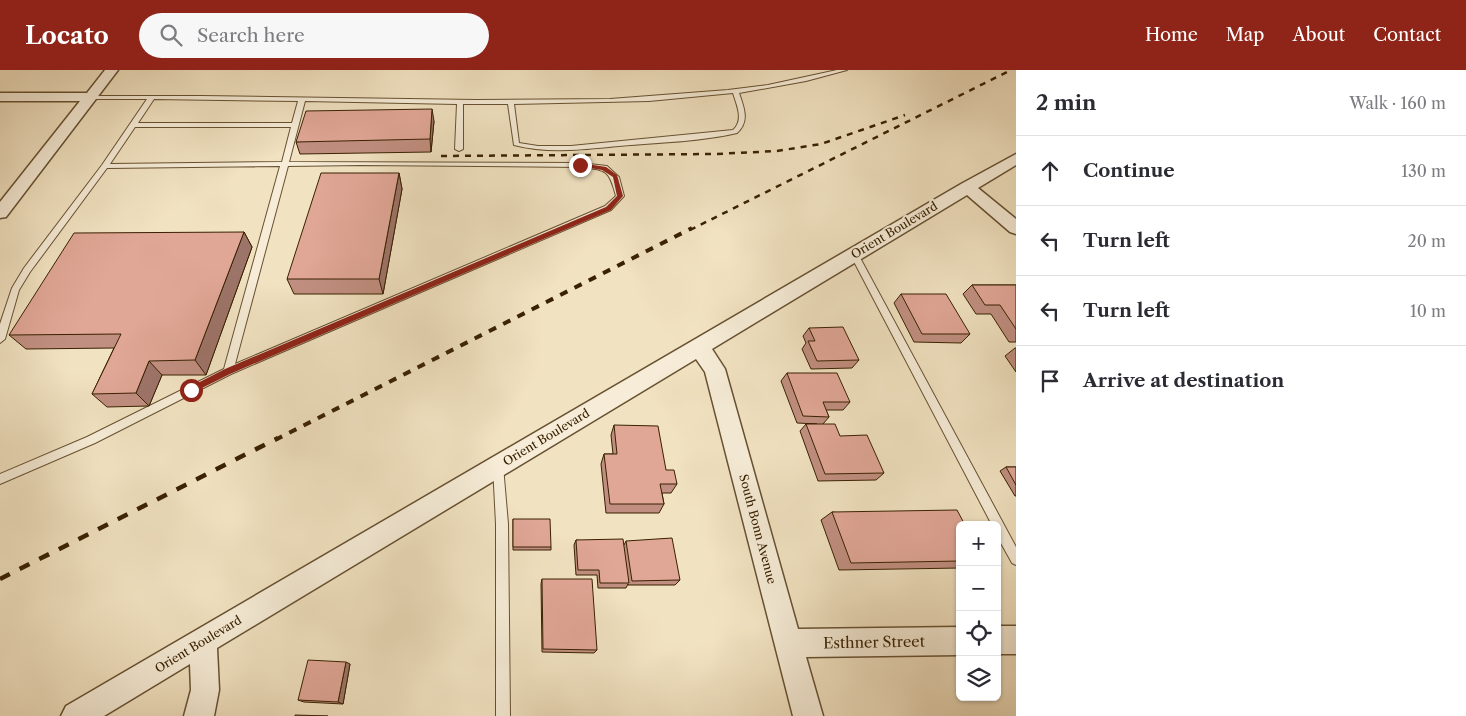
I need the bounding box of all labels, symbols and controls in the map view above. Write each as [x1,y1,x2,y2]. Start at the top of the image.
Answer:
search box [139,13,489,58]
text: Locato [25,21,109,50]
icon: search [157,21,185,49]
text: Search here [197,24,305,47]
text: Home [1145,24,1198,46]
text: Map [1226,24,1264,46]
text: About [1292,24,1345,46]
text: Contact [1373,24,1441,46]
text: 2 min [1036,90,1096,115]
text: Walk · 160 m [1349,93,1446,113]
route end [569,154,592,177]
icon: ahead [1036,157,1064,185]
text: Continue [1083,159,1175,182]
text: 130 m [1401,161,1446,181]
street label: Orient Boulevard [848,198,941,262]
icon: left [1036,227,1064,255]
text: Turn left [1083,229,1170,252]
text: 20 m [1407,231,1446,251]
icon: left [1036,297,1064,325]
text: Turn left [1083,299,1170,322]
text: 10 m [1410,301,1446,321]
icon: arrive [1036,367,1064,395]
text: Arrive at destination [1083,369,1284,392]
route start [180,379,203,402]
street label: Orient Boulevard [500,405,593,469]
street label: South Bonn Avenue [736,472,780,586]
map controls [956,521,1001,701]
button: + [956,521,1001,566]
button: − [956,566,1001,611]
button: locate [956,611,1001,656]
street label: Orient Boulevard [152,612,245,676]
street label: Esthner Street [823,632,926,652]
button: layers [956,656,1001,701]

